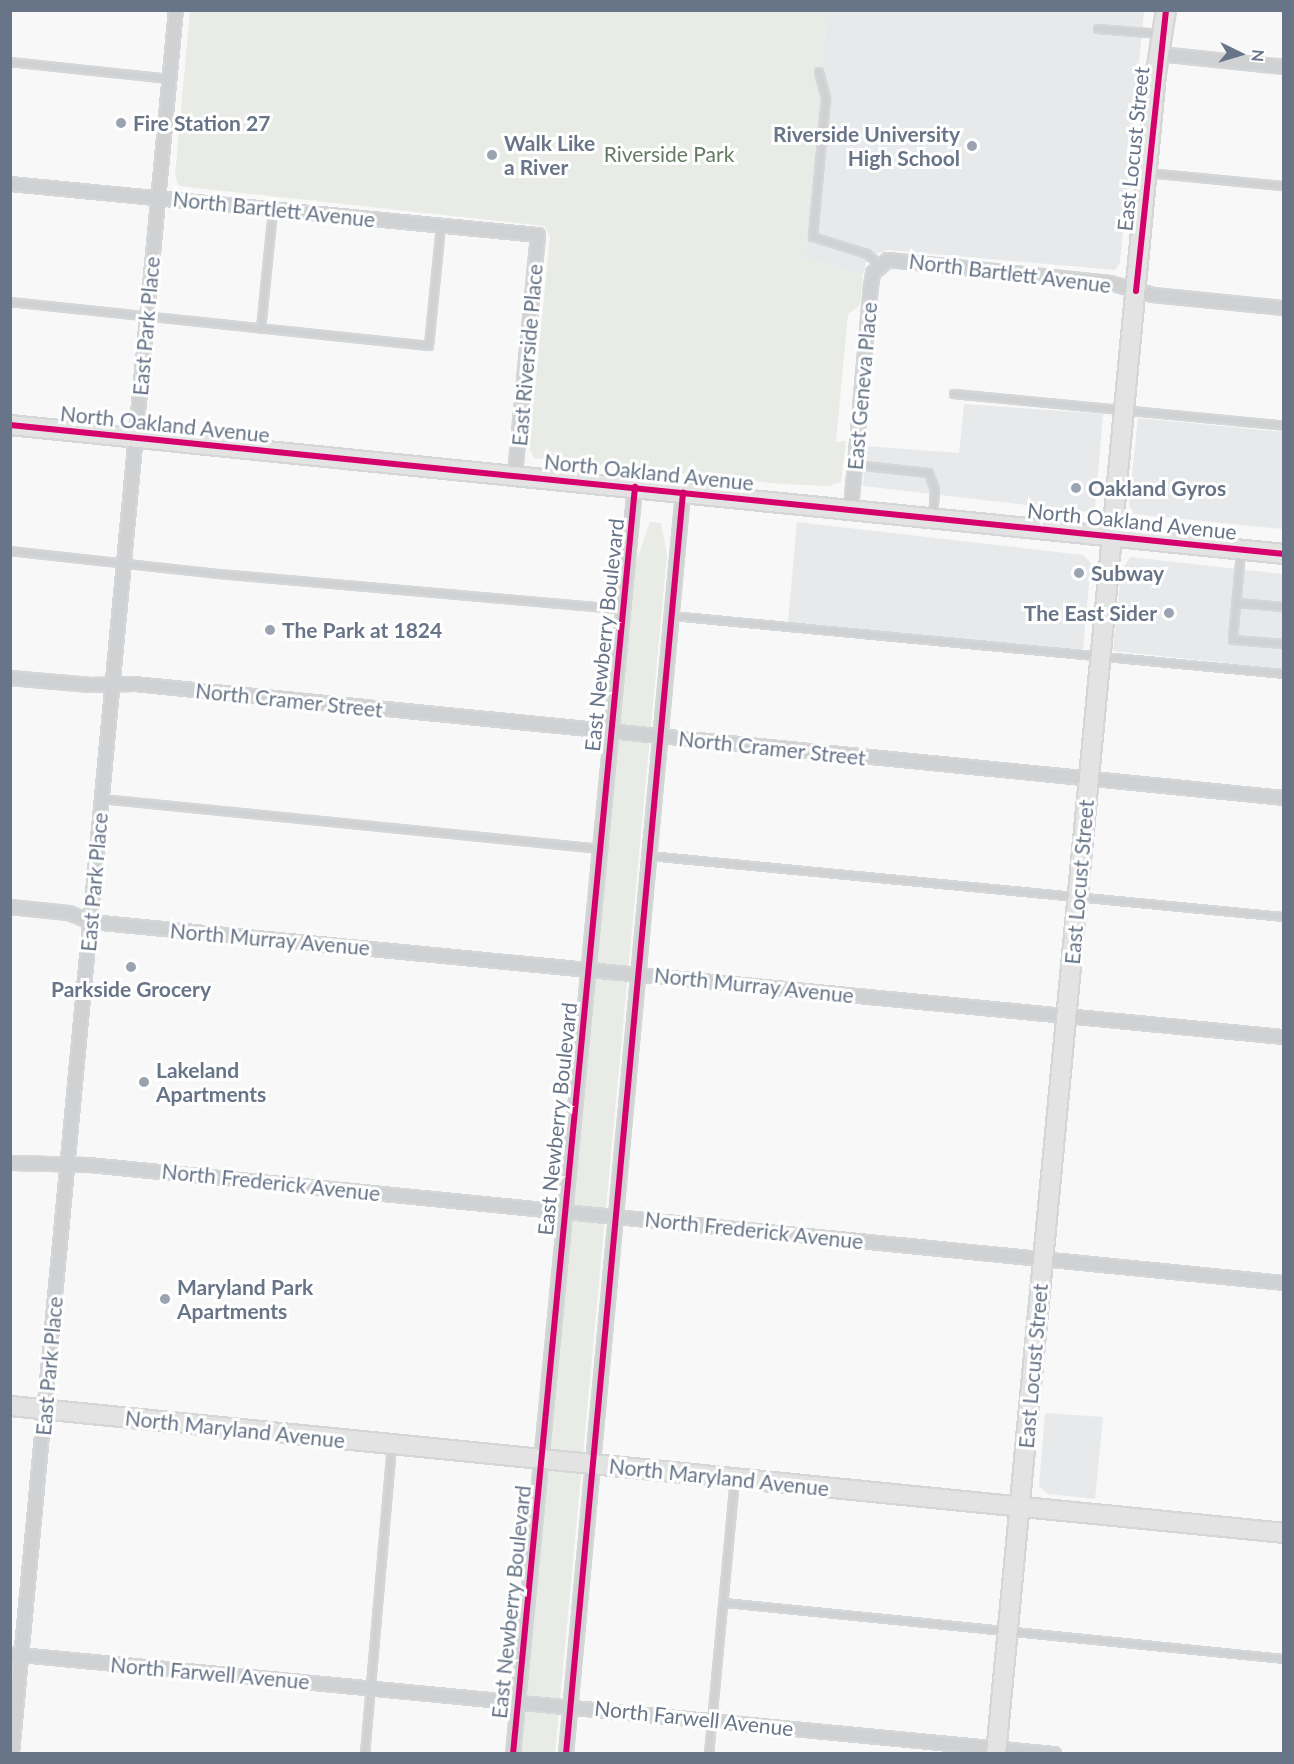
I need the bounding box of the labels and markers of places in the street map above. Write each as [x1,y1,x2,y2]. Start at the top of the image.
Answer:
place label: Fire Station 27 [133,110,270,136]
marker: Fire Station 27 [114,116,128,130]
place label: Riverside University High School [773,121,960,171]
place label: Walk Like a River [504,130,595,180]
marker: Riverside University High School [965,139,979,153]
marker: Walk Like a River [485,148,499,162]
place label: Oakland Gyros [1088,475,1226,501]
marker: Oakland Gyros [1069,481,1083,495]
place label: Subway [1091,560,1164,586]
marker: Subway [1072,566,1086,580]
place label: The East Sider [1024,600,1157,626]
marker: The East Sider [1162,606,1176,620]
place label: The Park at 1824 [282,617,442,643]
marker: The Park at 1824 [263,623,277,637]
marker: Parkside Grocery [124,960,138,974]
place label: Parkside Grocery [51,976,211,1002]
place label: Lakeland Apartments [156,1057,266,1107]
marker: Lakeland Apartments [137,1075,151,1089]
place label: Maryland Park Apartments [177,1274,313,1324]
marker: Maryland Park Apartments [158,1292,172,1306]

